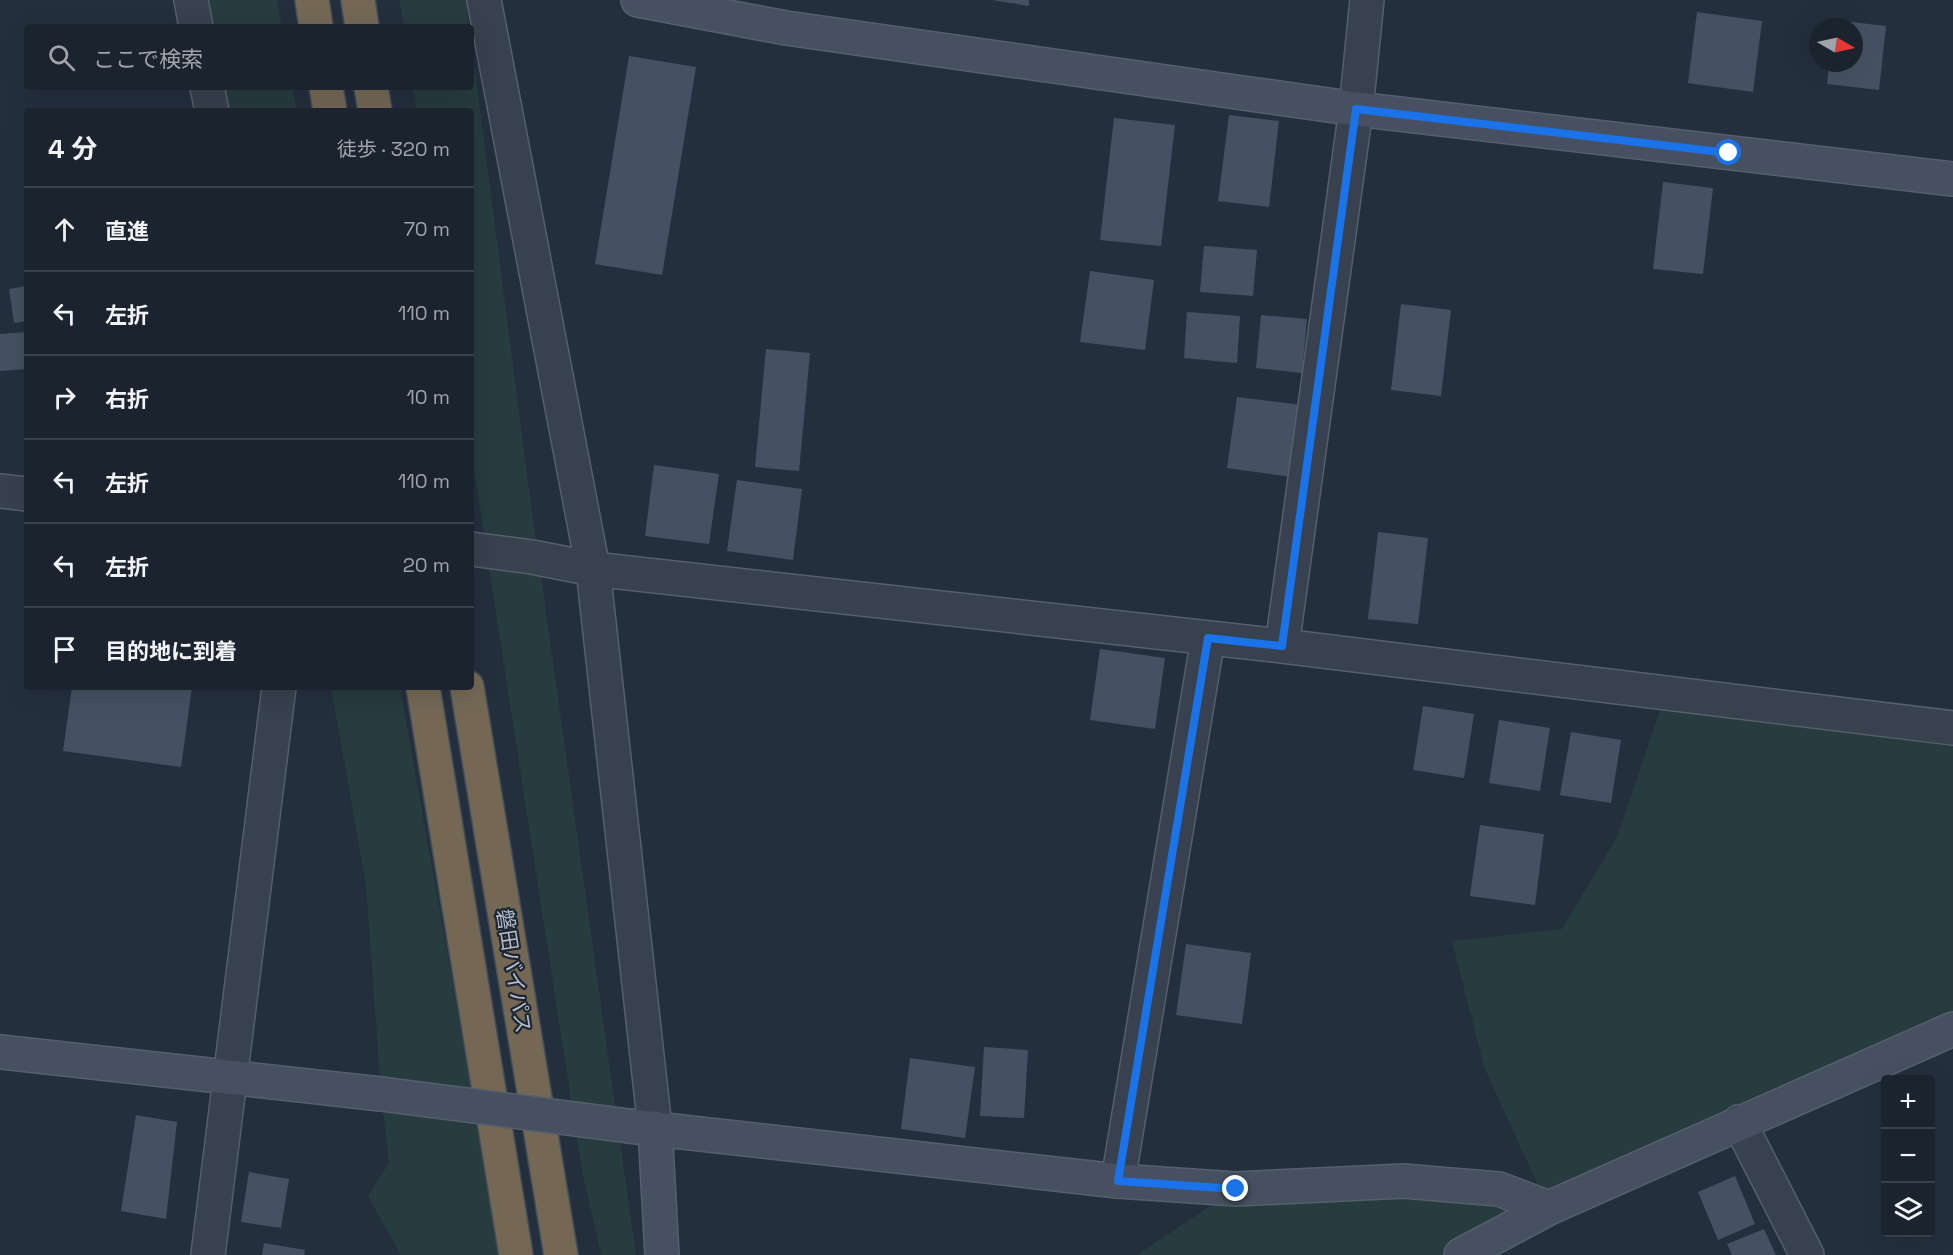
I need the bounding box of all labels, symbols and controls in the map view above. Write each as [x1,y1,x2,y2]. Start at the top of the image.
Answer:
north arrow [1809,18,1863,72]
search box [24,24,474,90]
icon: search [45,41,78,74]
text: ここで検索 [93,45,203,73]
text: 4 分 [48,132,97,166]
text: 徒歩 · 320 m [337,136,450,162]
route start [1715,139,1741,165]
icon: ahead [48,213,81,246]
text: 70 m [404,216,450,242]
text: 直進 [105,217,149,245]
icon: left [48,297,81,330]
text: 110 m [398,300,450,326]
text: 左折 [105,301,149,329]
icon: right [48,381,81,414]
text: 10 m [406,384,450,410]
text: 右折 [105,385,149,413]
icon: left [48,465,81,498]
text: 110 m [398,468,450,494]
text: 左折 [105,469,149,497]
icon: left [48,549,81,582]
text: 20 m [403,552,450,578]
text: 左折 [105,553,149,581]
icon: arrive [48,633,81,666]
text: 目的地に到着 [105,637,237,665]
street label: 磐田バイパス [491,907,537,1035]
map controls [1881,1075,1935,1237]
button: + [1881,1075,1935,1129]
button: − [1881,1129,1935,1183]
route end [1222,1175,1248,1201]
button: layers [1881,1183,1935,1237]

